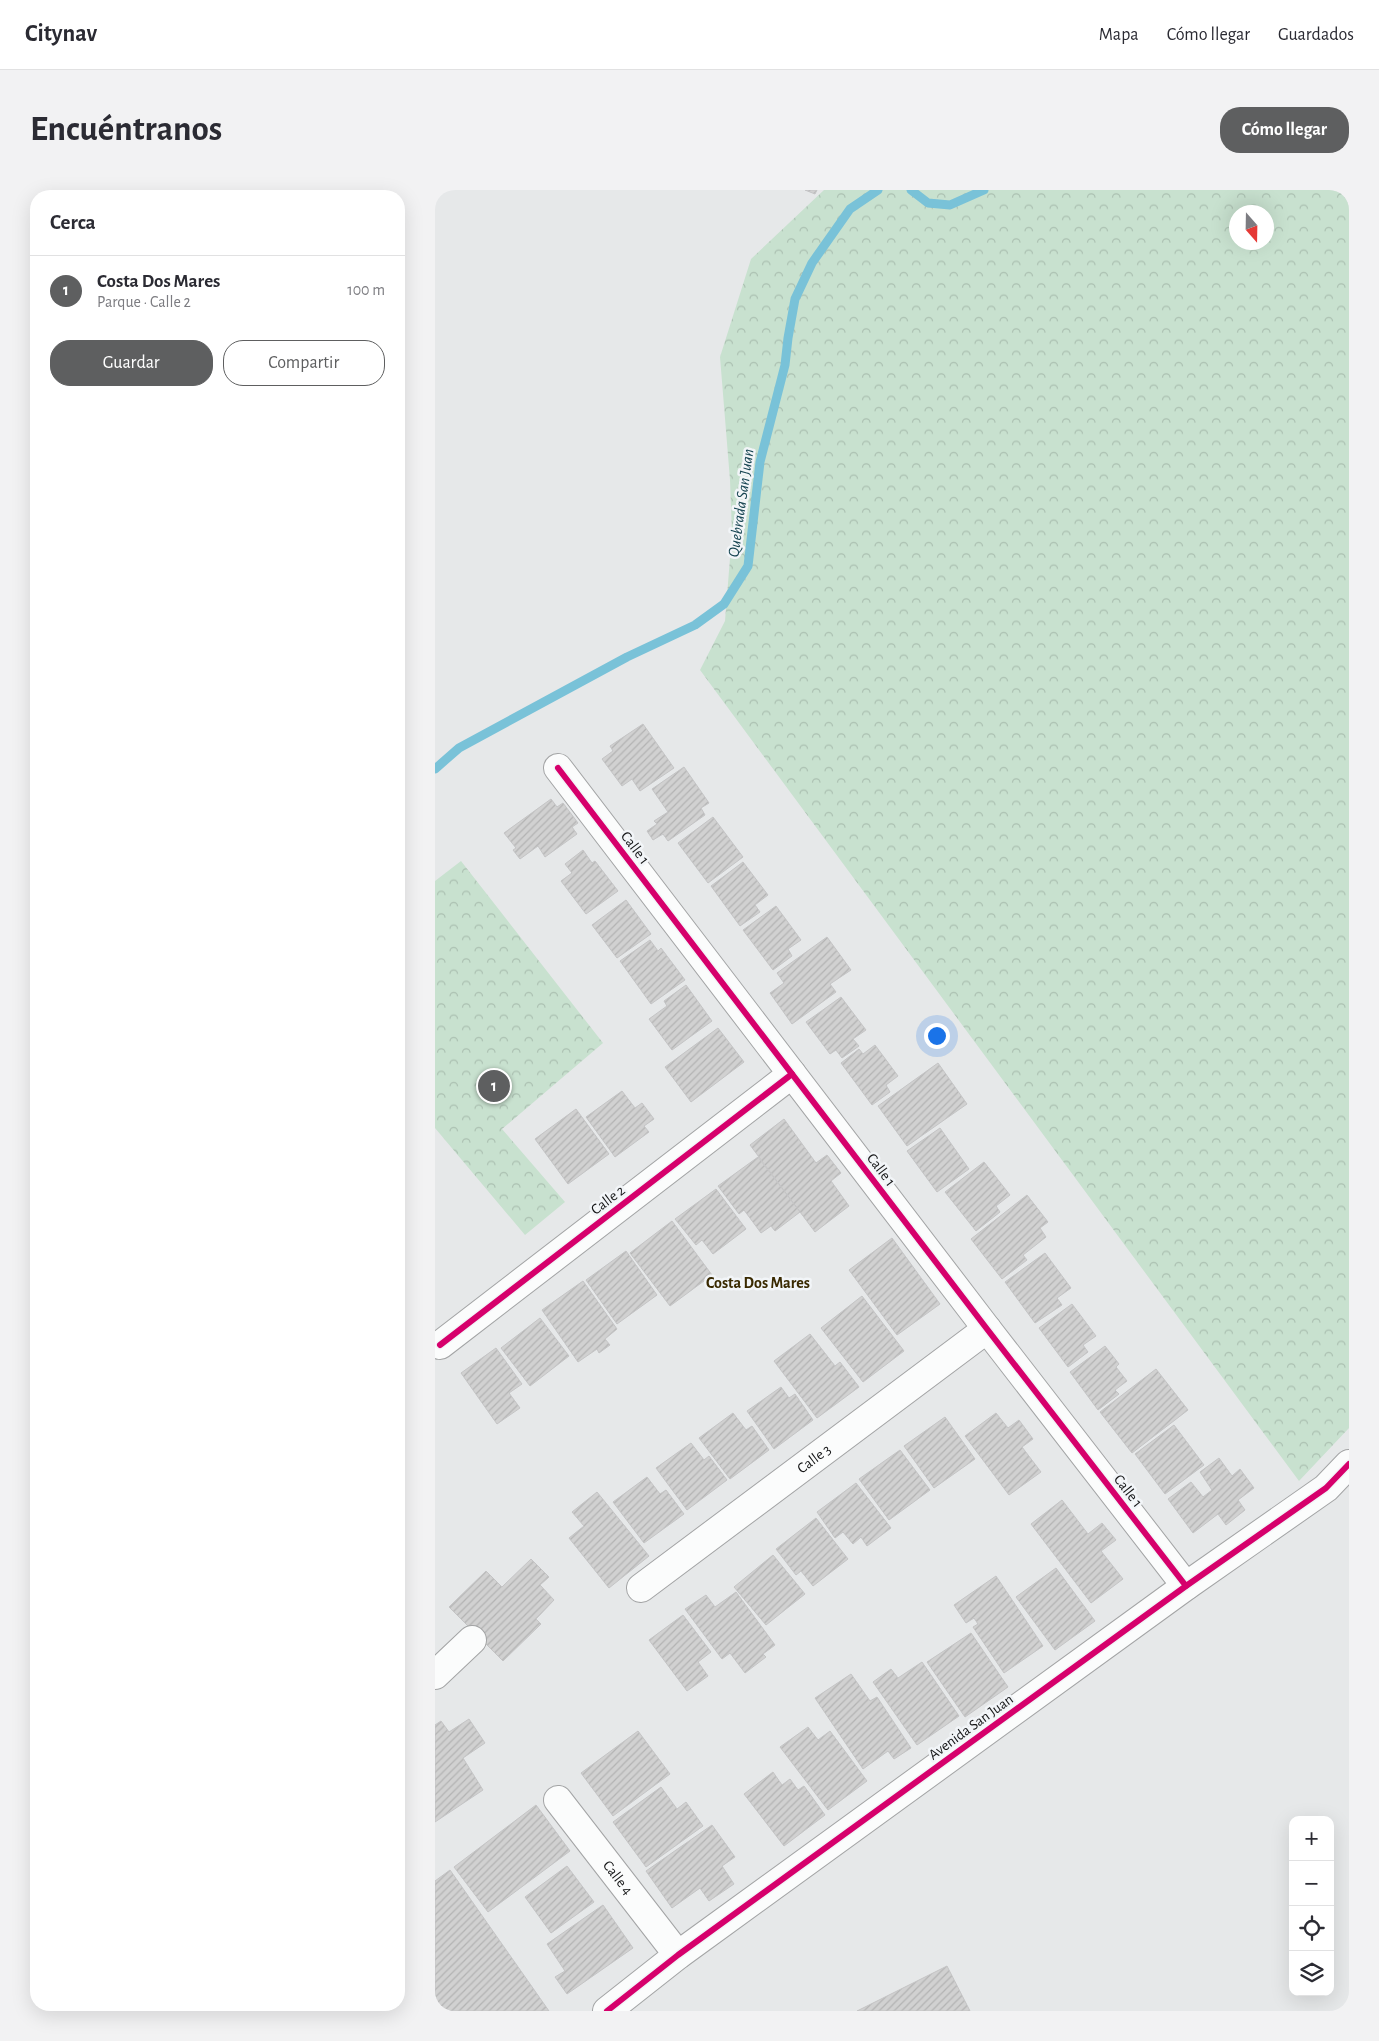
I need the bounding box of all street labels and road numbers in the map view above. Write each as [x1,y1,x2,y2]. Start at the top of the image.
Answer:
street label: Calle 1 [618,829,652,867]
street label: Calle 1 [864,1151,898,1189]
street label: Calle 2 [588,1182,628,1218]
street label: Calle 3 [794,1441,834,1476]
street label: Calle 1 [1111,1472,1145,1510]
street label: Avenida San Juan [926,1691,1016,1763]
street label: Calle 4 [600,1858,636,1897]

